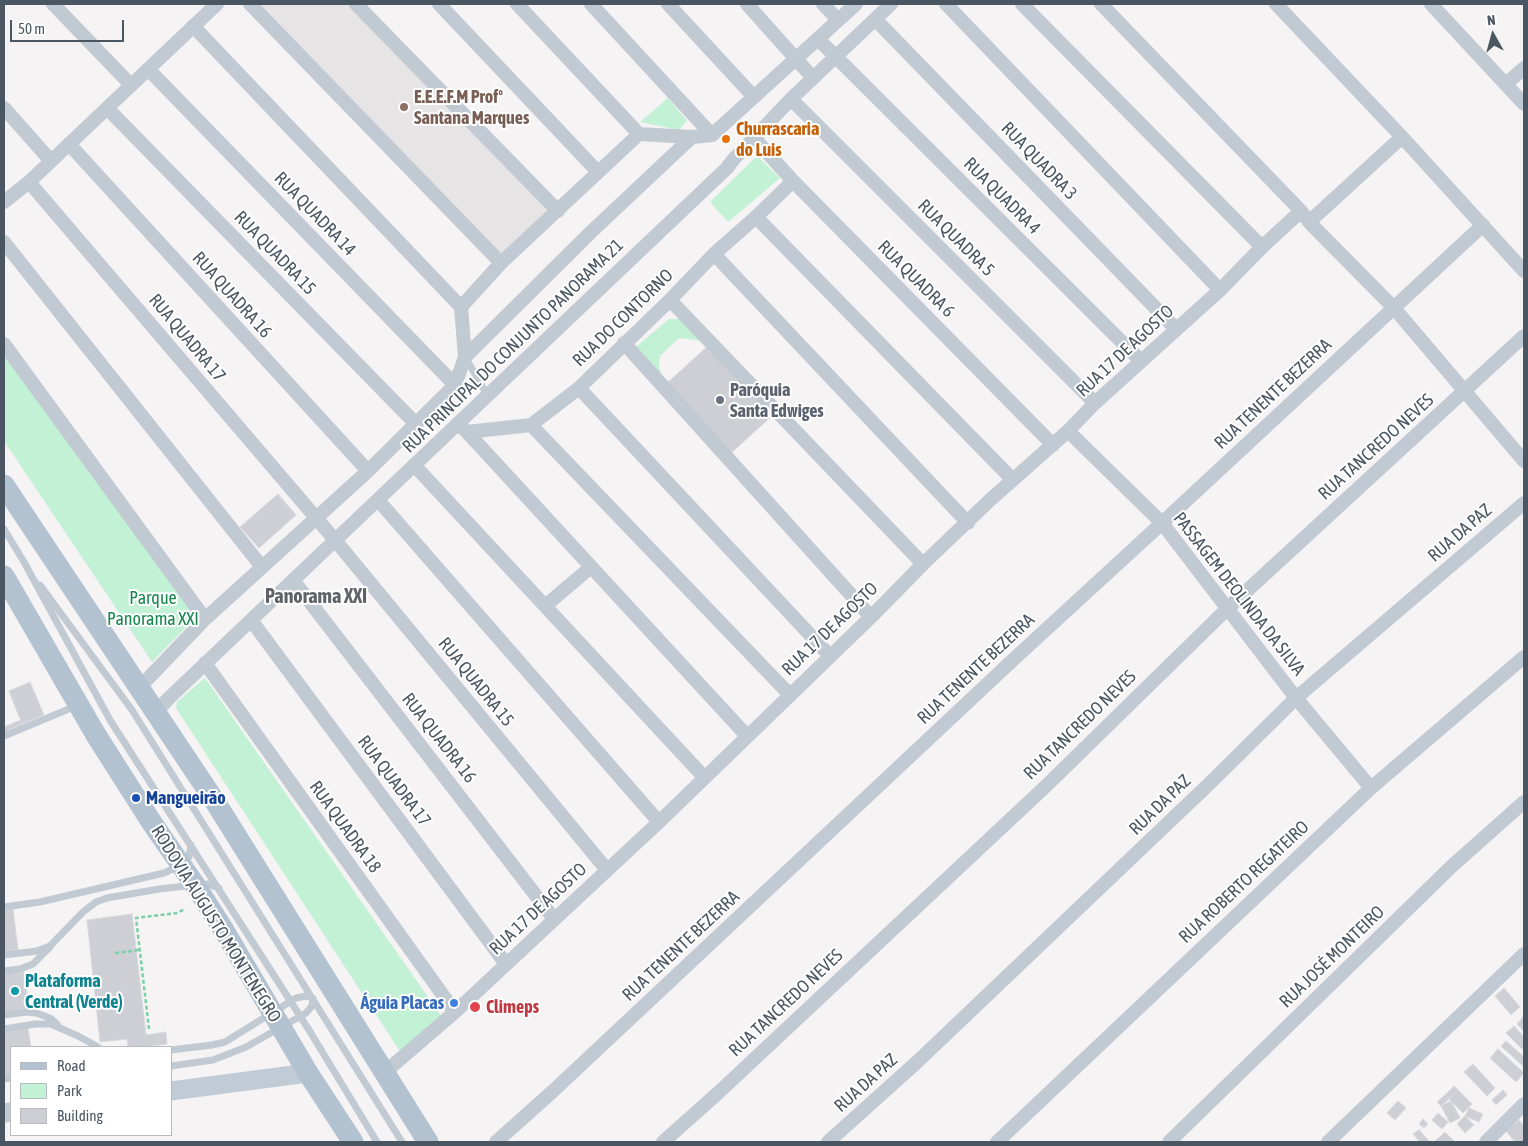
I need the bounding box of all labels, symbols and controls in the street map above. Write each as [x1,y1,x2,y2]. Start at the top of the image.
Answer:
scale bar [12,10,126,42]
north arrow [1468,10,1518,60]
text: N [1486,12,1496,29]
text: 50 m [18,20,45,37]
place label: E.E.E.F.M Profº Santana Marques [414,86,529,128]
marker: E.E.E.F.M Profº Santana Marques [398,101,410,113]
place label: Churrascaria do Luis [736,118,819,160]
street label: RUA QUADRA 3 [997,118,1081,204]
marker: Churrascaria do Luis [720,133,732,145]
street label: RUA QUADRA 4 [959,153,1045,239]
street label: RUA QUADRA 14 [270,168,360,260]
street label: RUA QUADRA 5 [913,195,999,281]
street label: RUA QUADRA 15 [230,207,320,299]
street label: RUA PRINCIPAL DO CONJUNTO PANORAMA 21 [398,235,628,457]
street label: RUA QUADRA 6 [873,236,959,322]
street label: RUA QUADRA 16 [188,248,276,342]
street label: RUA DO CONTORNO [568,265,678,371]
street label: RUA QUADRA 17 [144,290,230,386]
street label: RUA 17 DE AGOSTO [1072,300,1178,402]
street label: RUA TENENTE BEZERRA [1210,334,1336,454]
place label: Paróquia Santa Edwiges [730,379,824,422]
street label: RUA TANCREDO NEVES [1314,390,1438,504]
marker: Paróquia Santa Edwiges [714,394,726,406]
street label: RUA DA PAZ [1424,499,1496,567]
street label: PASSAGEM DEOLINDA DA SILVA [1169,508,1309,680]
street label: RUA 17 DE AGOSTO [778,578,882,680]
district label: Panorama XXI [265,585,367,609]
park label: Parque Panorama XXI [107,587,199,630]
street label: RUA TENENTE BEZERRA [913,609,1039,729]
street label: RUA QUADRA 15 [434,633,518,731]
street label: RUA TANCREDO NEVES [1019,666,1141,784]
street label: RUA QUADRA 16 [397,689,481,787]
street label: RUA QUADRA 17 [353,731,435,831]
street label: RUA DA PAZ [1125,770,1195,840]
street label: RUA QUADRA 18 [304,777,386,877]
place label: Mangueirão [146,787,226,809]
marker: Mangueirão [130,792,142,804]
street label: RUA ROBERTO REGATEIRO [1175,816,1313,948]
street label: RODOVIA AUGUSTO MONTENEGRO [146,822,286,1026]
street label: RUA 17 DE AGOSTO [485,858,591,960]
street label: RUA TENENTE BEZERRA [618,886,744,1006]
street label: RUA JOSÉ MONTEIRO [1275,901,1389,1013]
street label: RUA TANCREDO NEVES [725,945,847,1061]
place label: Plataforma Central (Verde) [25,970,123,1012]
marker: Plataforma Central (Verde) [9,985,21,997]
place label: Águia Placas [360,992,444,1014]
place label: Climeps [486,996,539,1018]
marker: Águia Placas [448,997,460,1009]
marker: Climeps [468,1000,482,1014]
legend [10,1046,172,1136]
street label: RUA DA PAZ [830,1049,902,1117]
text: Road [57,1057,86,1074]
text: Park [57,1082,82,1099]
text: Building [57,1107,103,1124]

